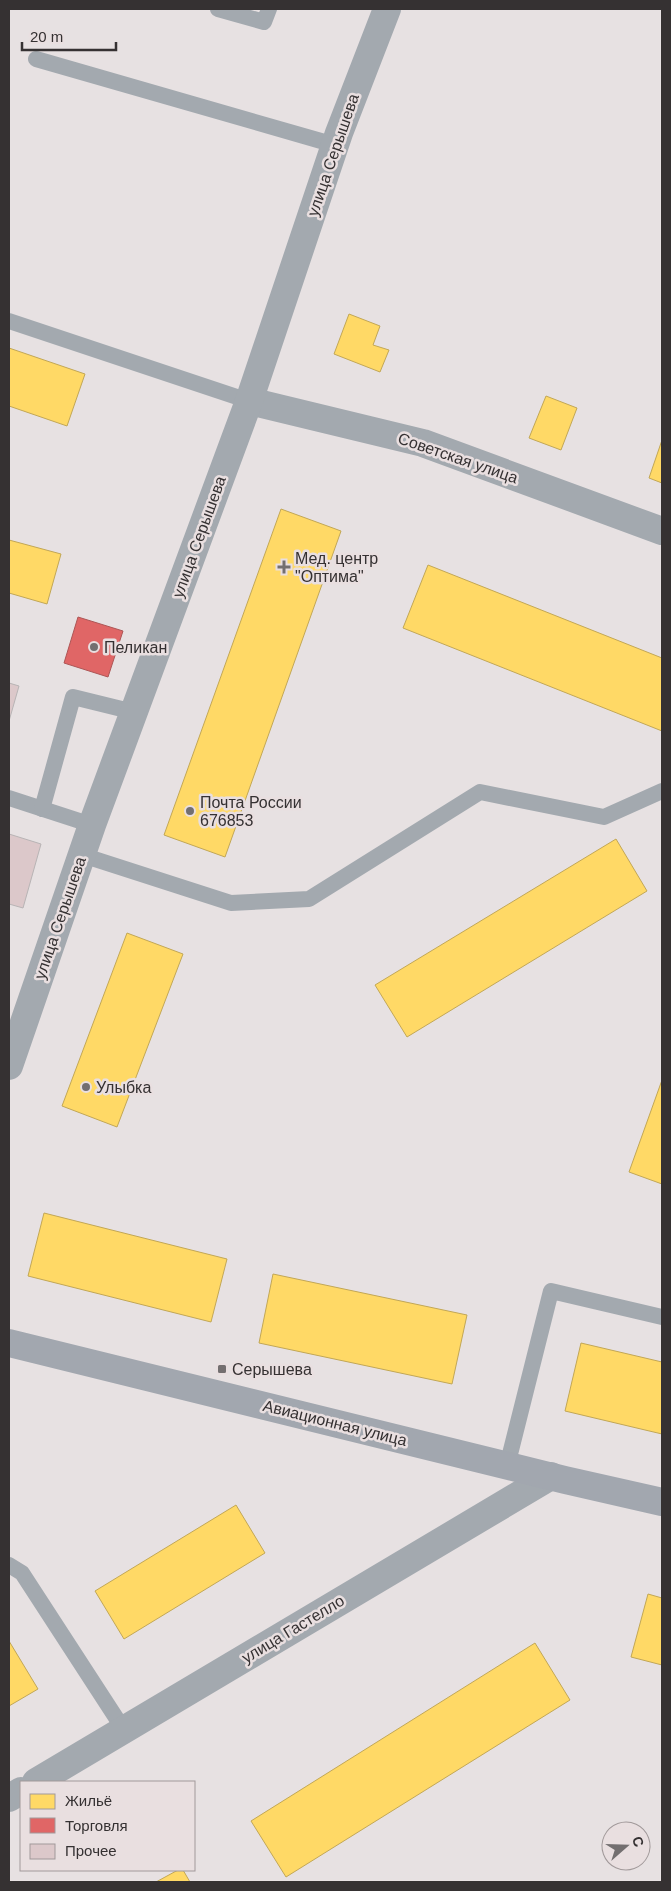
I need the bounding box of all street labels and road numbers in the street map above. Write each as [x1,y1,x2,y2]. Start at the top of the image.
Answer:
street label: улица Серышева [304,92,362,218]
street label: Советская улица [396,430,520,487]
street label: улица Серышева [169,474,229,600]
street label: улица Серышева [31,855,89,981]
street label: Авиационная улица [261,1397,409,1449]
street label: улица Гастелло [239,1592,347,1666]

